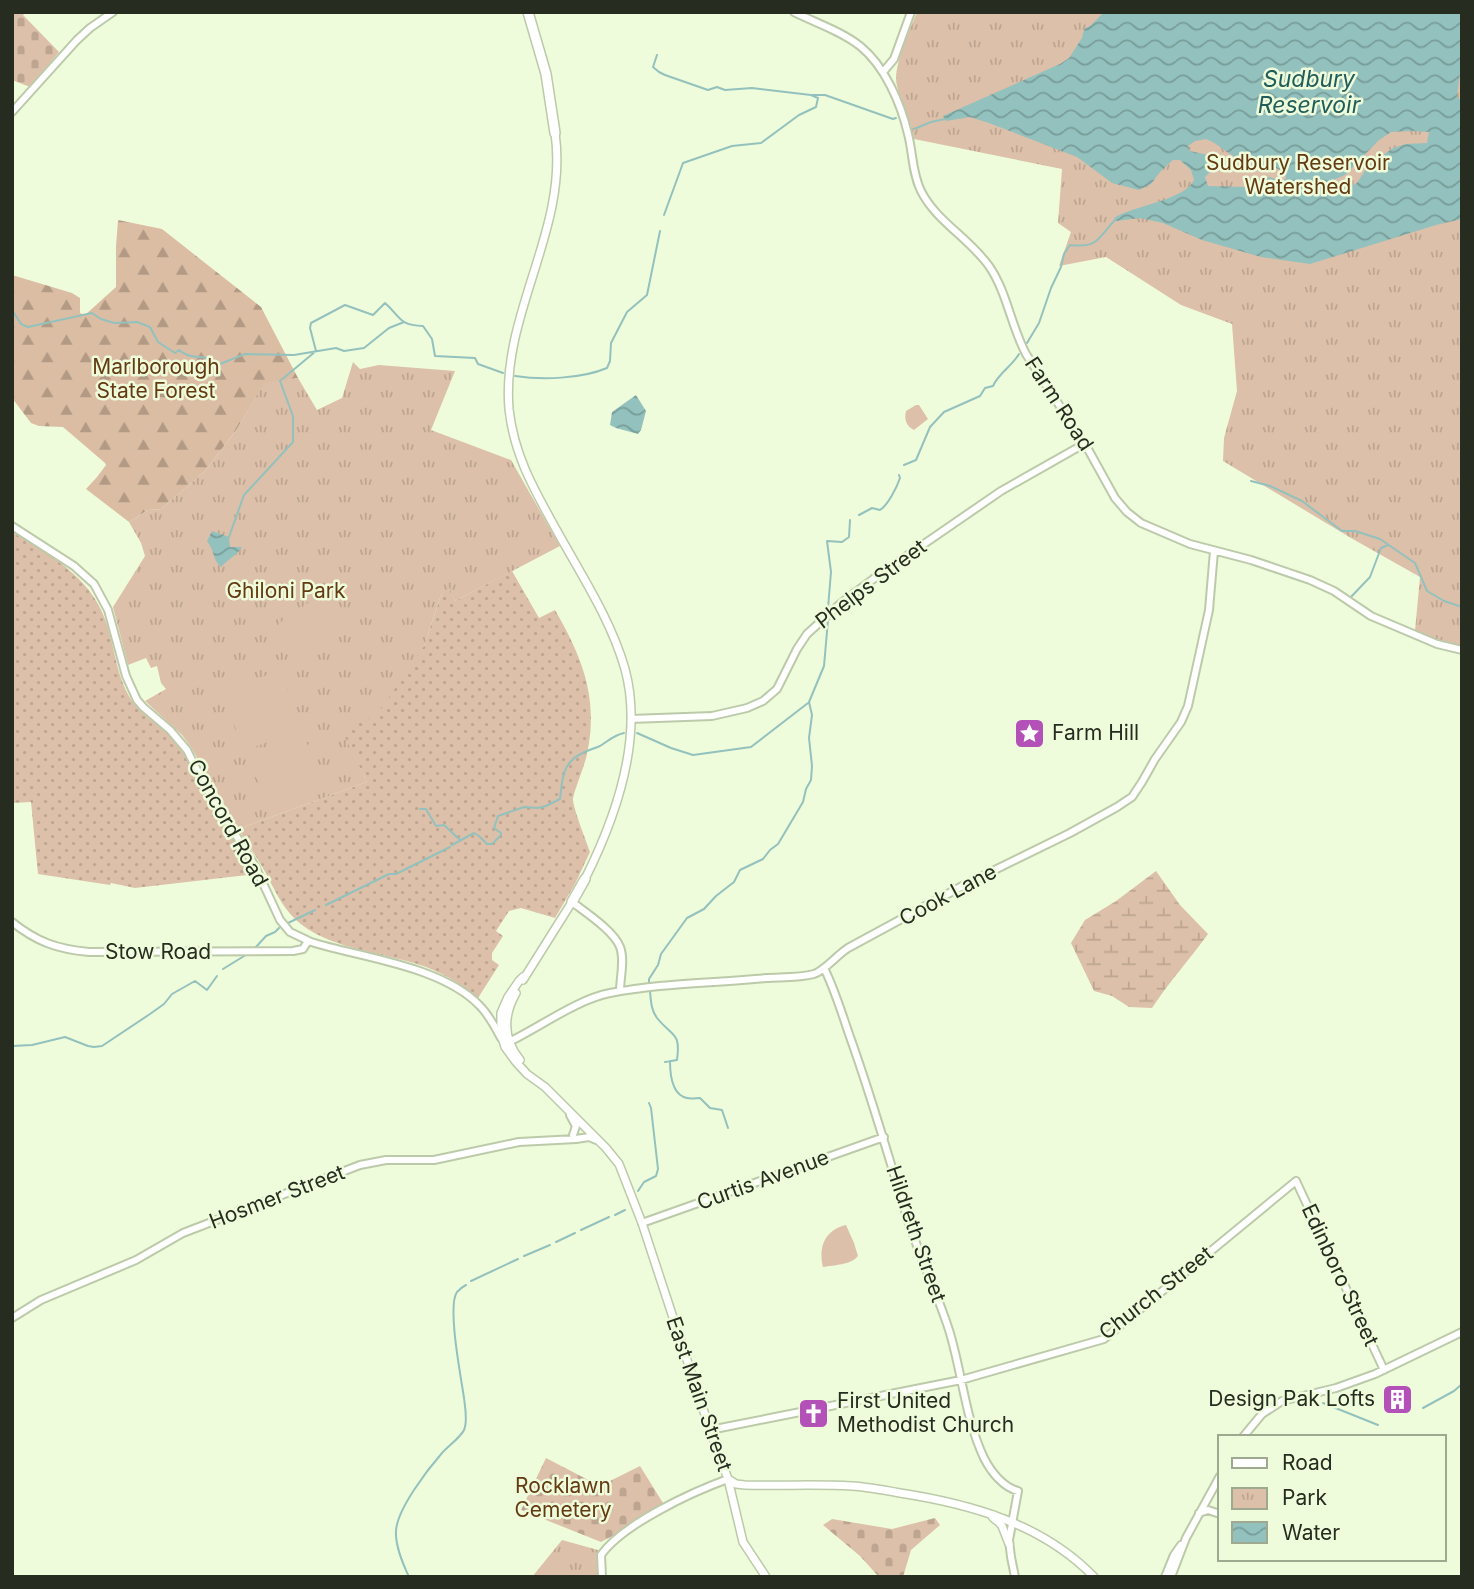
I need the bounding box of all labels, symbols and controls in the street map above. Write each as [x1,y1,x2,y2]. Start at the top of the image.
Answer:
water label: Sudbury Reservoir [1258,65,1362,119]
park label: Sudbury Reservoir Watershed [1206,150,1390,199]
street label: Farm Road [1020,352,1099,455]
park label: Marlborough State Forest [92,354,220,403]
street label: Phelps Street [810,534,931,633]
park label: Ghiloni Park [226,578,346,603]
place icon: Farm Hill [1012,716,1046,750]
place label: Farm Hill [1052,720,1139,745]
street label: Concord Road [183,755,274,891]
street label: Cook Lane [895,859,1001,931]
street label: Stow Road [105,939,211,964]
street label: Curtis Avenue [693,1144,832,1215]
street label: Hosmer Street [206,1159,348,1234]
street label: Hildreth Street [881,1162,952,1306]
street label: Edinboro Street [1297,1200,1384,1350]
street label: Church Street [1094,1240,1218,1345]
street label: East Main Street [661,1313,738,1474]
building icon: Design Pak Lofts [1381,1382,1415,1416]
place label: Design Pak Lofts [1208,1386,1375,1411]
place label: First United Methodist Church [837,1388,1014,1437]
church icon: First United Methodist Church [797,1396,831,1430]
legend [1218,1435,1446,1561]
text: Road [1282,1450,1333,1475]
park label: Rocklawn Cemetery [514,1473,612,1522]
text: Park [1282,1485,1327,1510]
text: Water [1282,1520,1340,1545]

